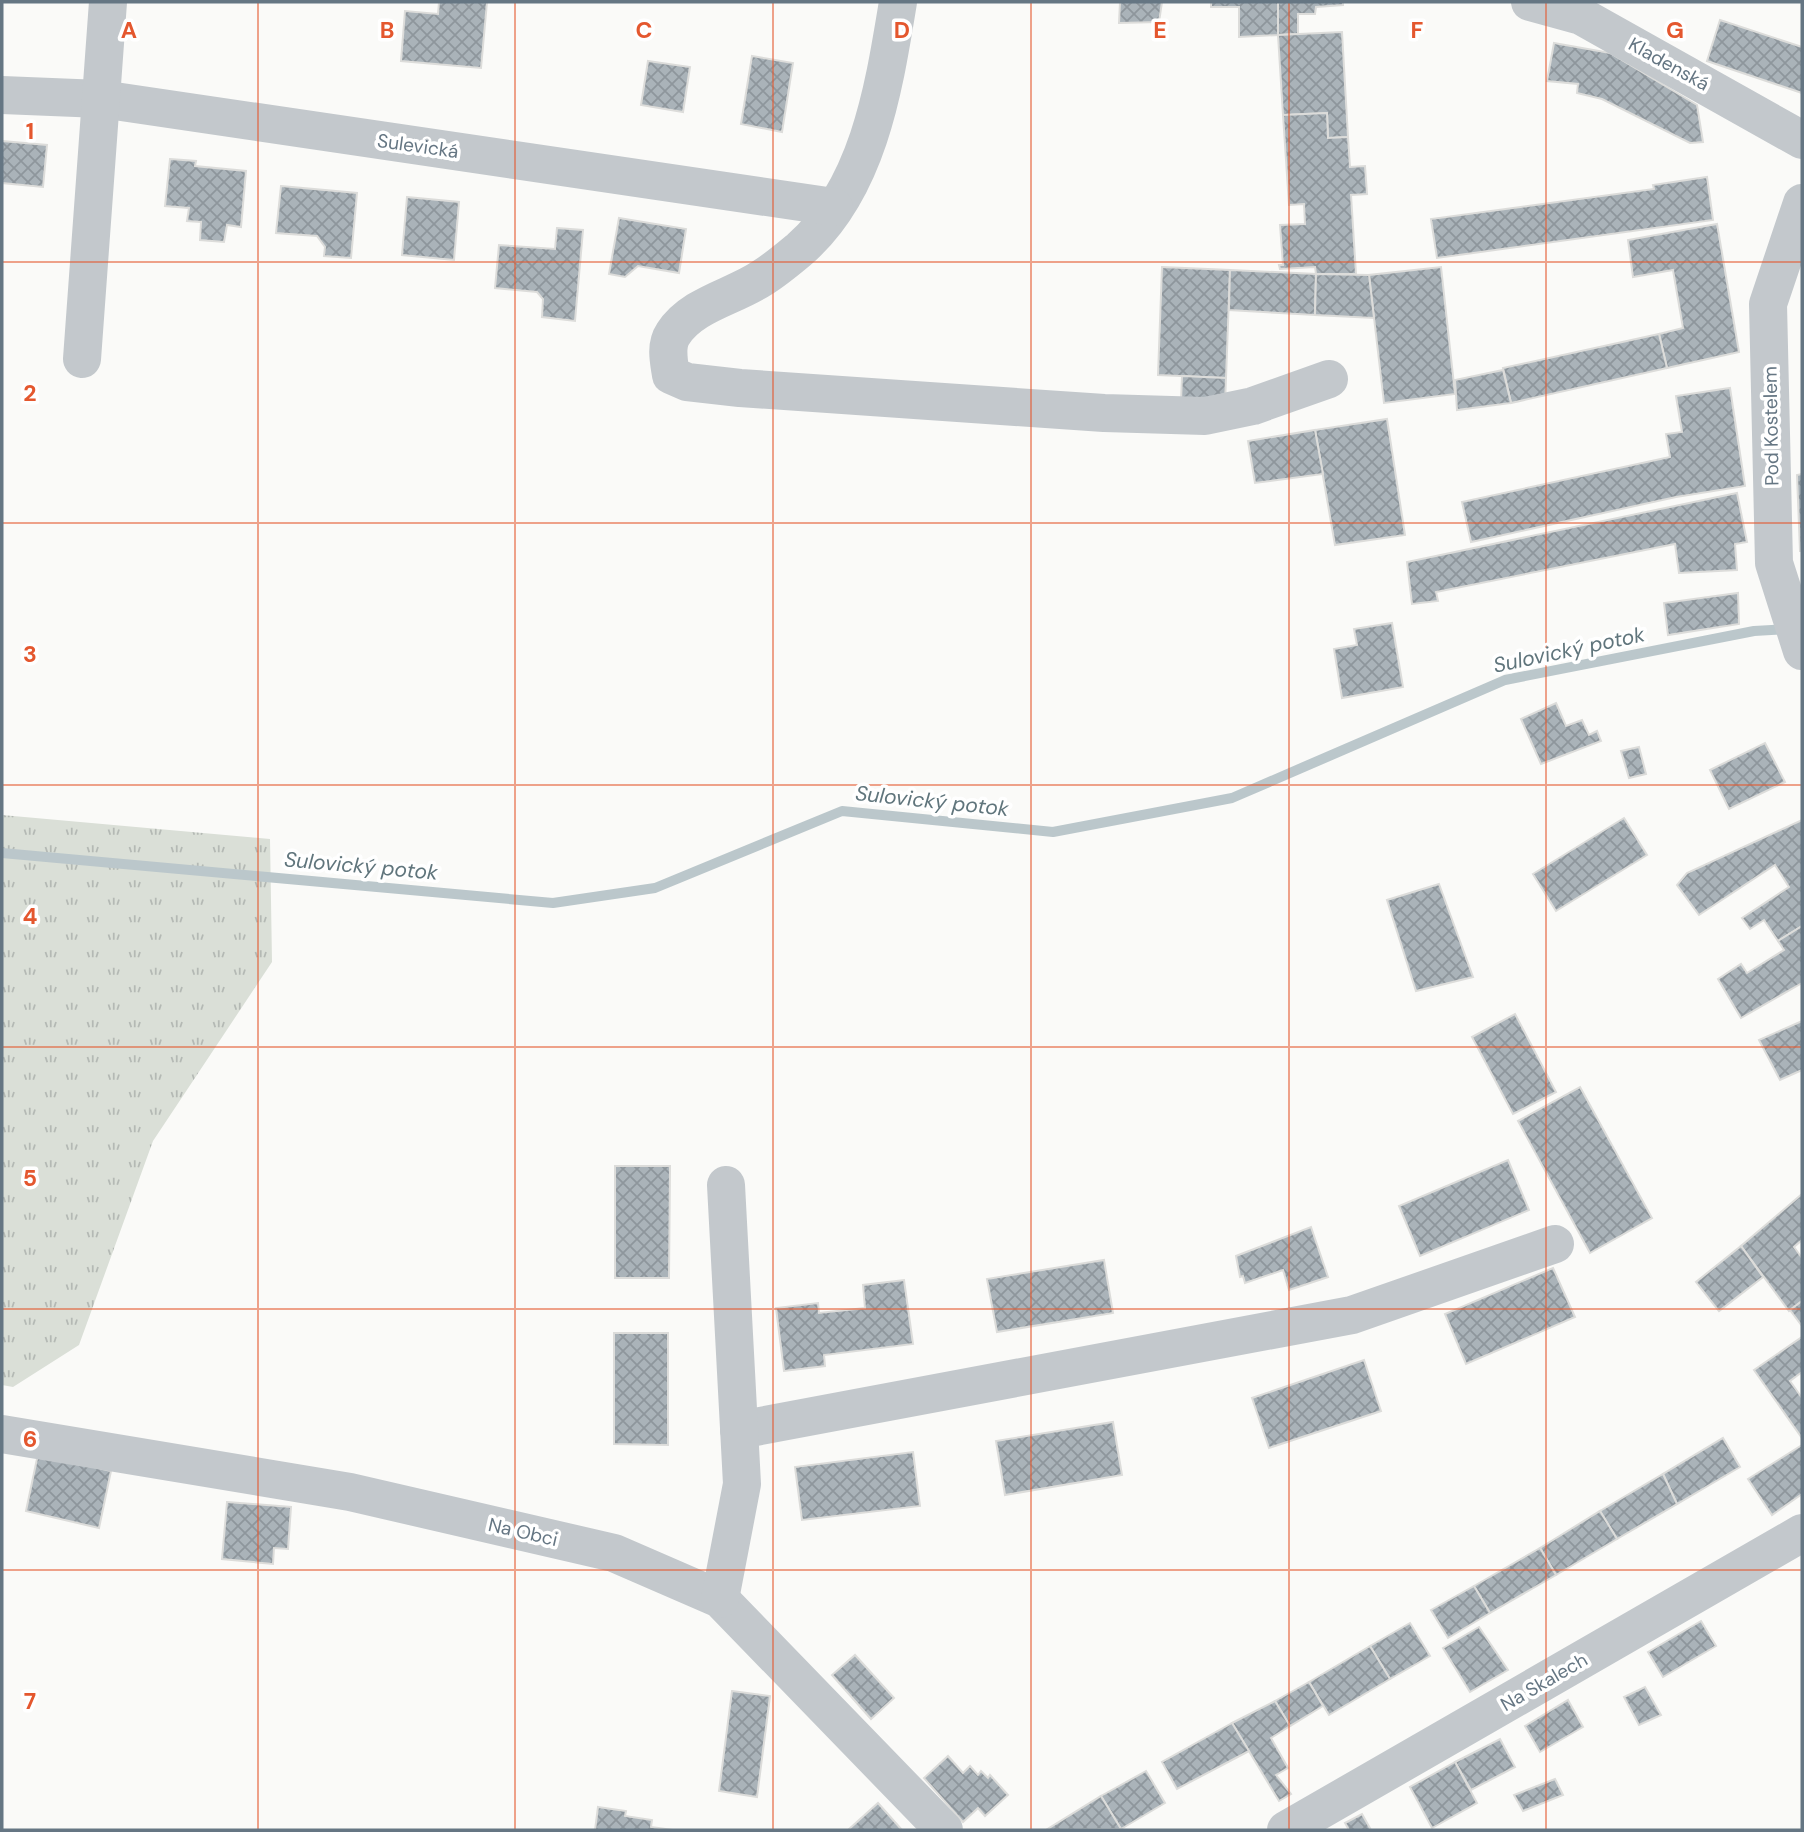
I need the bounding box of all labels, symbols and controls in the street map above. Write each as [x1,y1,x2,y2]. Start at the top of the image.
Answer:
text: A [121,15,137,45]
text: B [380,15,394,45]
text: C [636,15,652,45]
text: D [894,15,910,45]
text: E [1153,15,1167,45]
text: F [1411,15,1424,45]
text: G [1666,15,1684,45]
street label: Kladenská [1624,32,1714,96]
text: 1 [26,116,34,146]
street label: Sulevická [376,128,460,164]
street label: Pod Kostelem [1757,366,1785,486]
text: 2 [23,378,37,408]
water label: Sulovický potok [1491,620,1648,680]
text: 3 [23,639,37,669]
water label: Sulovický potok [854,779,1010,823]
water label: Sulovický potok [283,845,439,887]
text: 4 [23,901,38,931]
text: 5 [23,1163,37,1193]
text: 6 [23,1424,37,1454]
street label: Na Obci [486,1512,560,1552]
street label: Na Skalech [1496,1647,1592,1717]
text: 7 [24,1686,36,1716]

